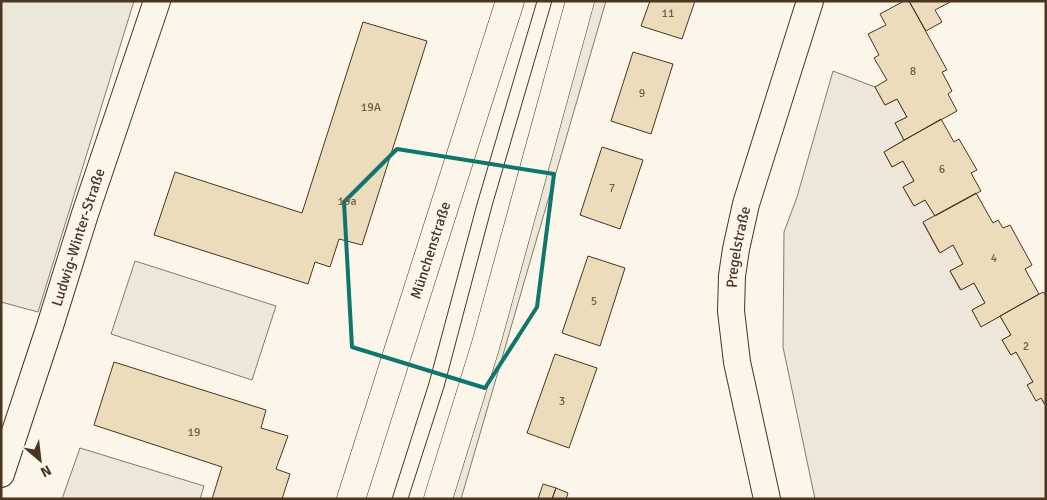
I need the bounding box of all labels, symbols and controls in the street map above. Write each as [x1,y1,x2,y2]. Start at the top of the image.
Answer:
house number: 11 [662,6,674,21]
house number: 8 [910,64,916,79]
house number: 9 [639,86,645,101]
house number: 19A [361,100,382,115]
house number: 6 [939,162,945,177]
street label: Ludwig-Winter-Straße [48,166,109,309]
house number: 7 [609,181,615,196]
house number: 19a [337,194,357,209]
street label: Münchenstraße [406,199,454,301]
street label: Pregelstraße [723,205,754,288]
house number: 4 [991,251,998,266]
house number: 5 [591,294,597,309]
house number: 2 [1023,339,1029,354]
house number: 3 [559,394,565,409]
house number: 19 [188,425,200,440]
north arrow [15,435,65,485]
text: N [38,461,54,481]

